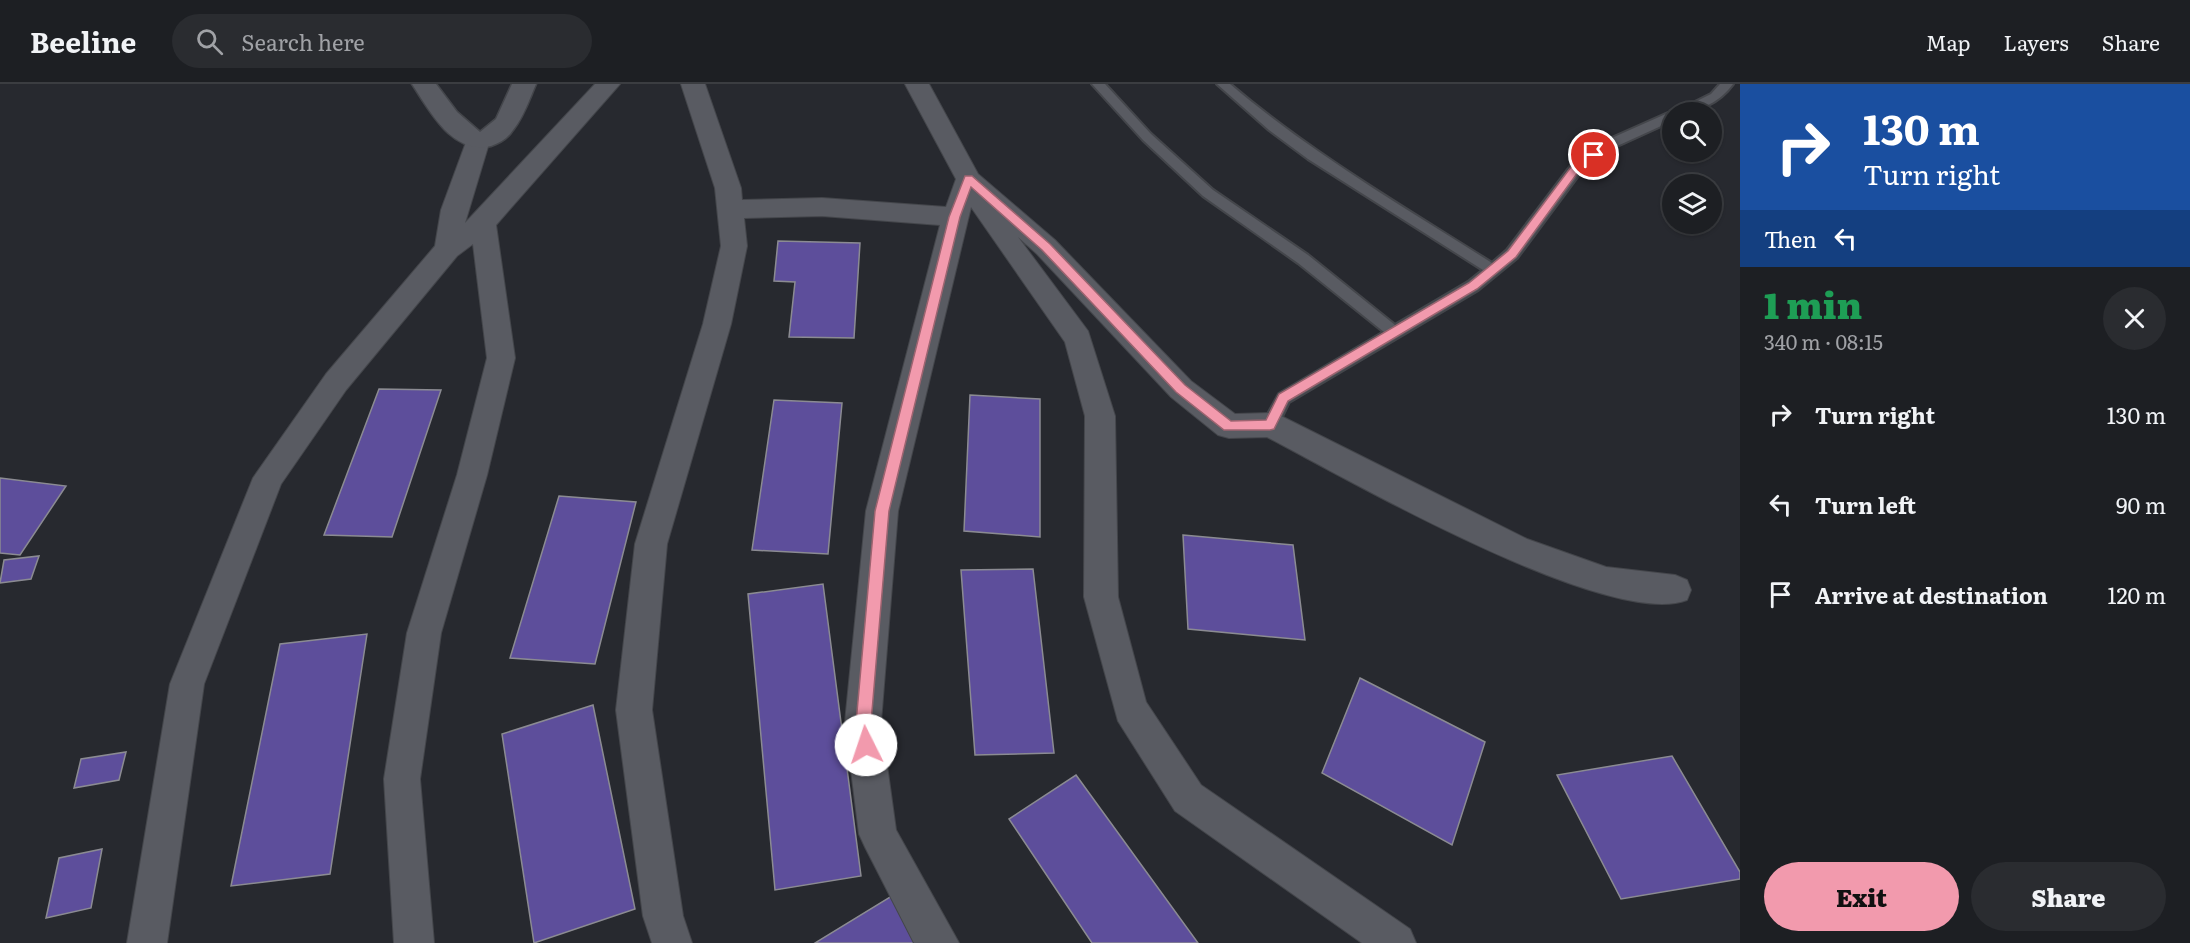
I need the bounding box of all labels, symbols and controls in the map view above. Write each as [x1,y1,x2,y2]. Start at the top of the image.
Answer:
search box [172,14,592,68]
text: Beeline [30,20,136,62]
icon: search [193,25,226,58]
text: Search here [241,25,365,58]
text: Map [1926,26,1971,57]
text: Layers [2004,26,2069,57]
text: Share [2102,26,2160,57]
text: 130 m [1863,96,1980,158]
map controls [1662,102,1722,234]
button: search [1662,102,1722,162]
icon: right [1764,108,1842,186]
pin [1568,129,1619,180]
icon: arrive [1577,138,1610,171]
text: Turn right [1863,153,2000,193]
button: layers [1662,174,1722,234]
text: Then [1764,222,1817,255]
icon: left [1829,222,1862,255]
text: 1 min [1764,277,1862,330]
button: close [2103,287,2166,350]
text: 340 m · 08:15 [1764,326,1883,356]
icon: right [1764,398,1797,431]
text: Turn right [1815,398,1935,431]
text: 130 m [2107,398,2166,431]
icon: left [1764,488,1797,521]
text: Turn left [1815,488,1916,521]
text: 90 m [2116,488,2166,521]
icon: arrive [1764,578,1797,611]
text: Arrive at destination [1815,578,2048,611]
text: 120 m [2107,578,2166,611]
position arrow [834,713,898,777]
button: Exit [1764,862,1959,931]
button: Share [1971,862,2166,931]

